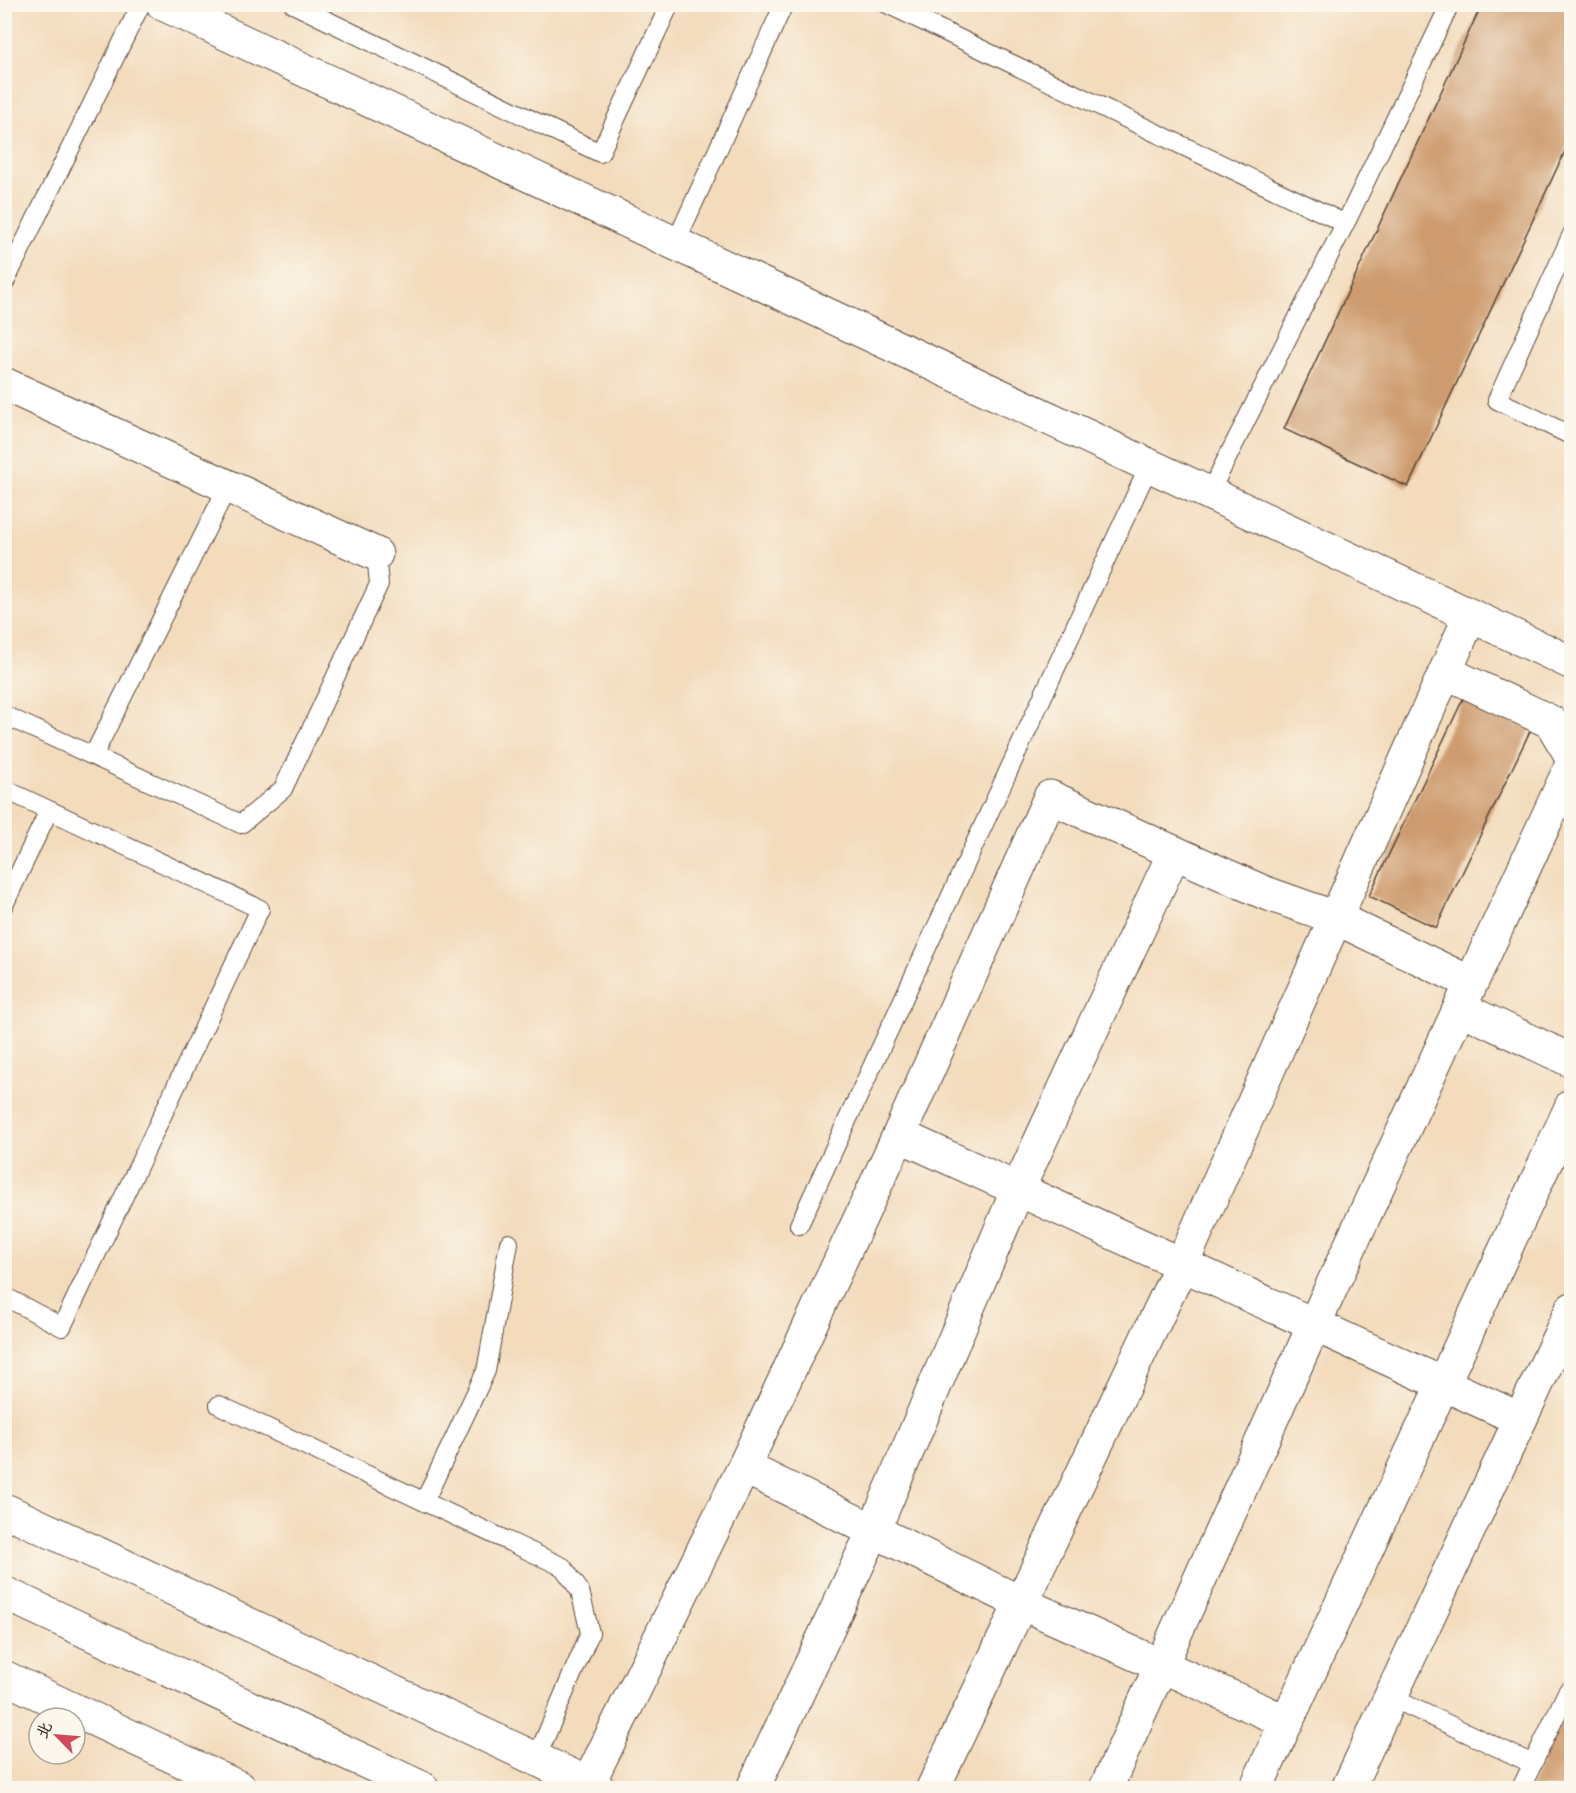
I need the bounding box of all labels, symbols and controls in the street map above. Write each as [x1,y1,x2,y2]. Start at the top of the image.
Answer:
north arrow [27,1706,87,1766]
text: 北 [30,1718,57,1742]

